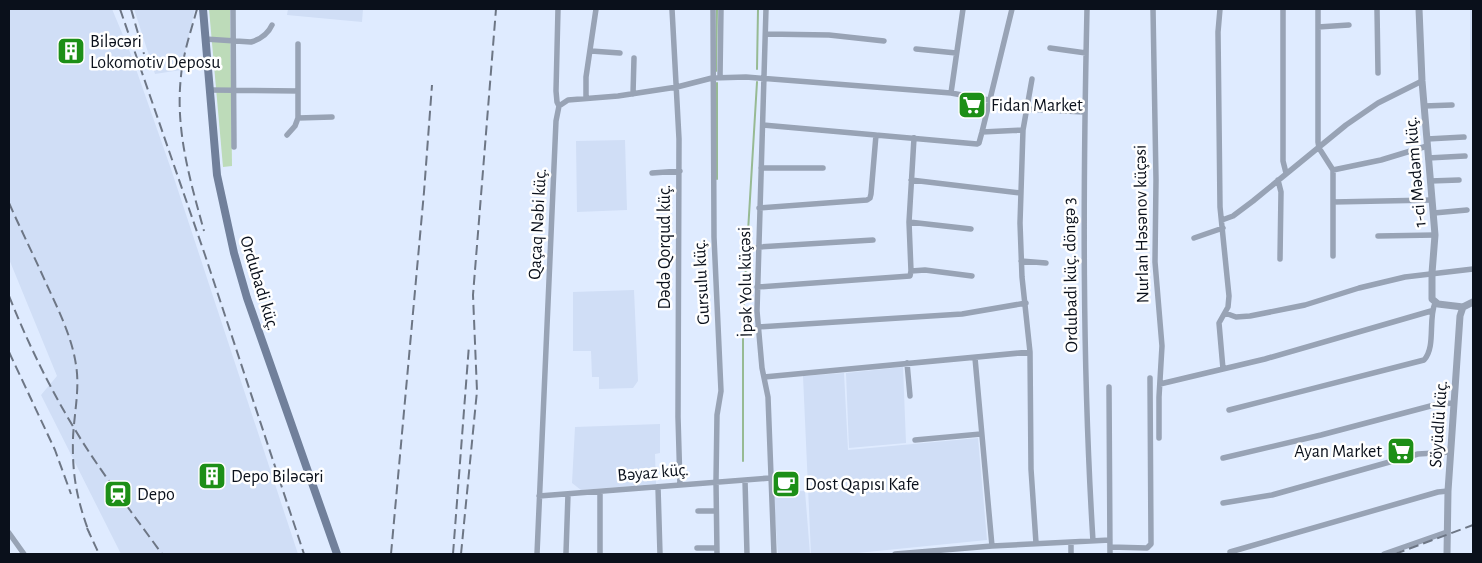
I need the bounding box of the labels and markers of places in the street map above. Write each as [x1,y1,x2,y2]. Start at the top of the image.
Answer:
place label: Biləcəri Lokomotiv Deposu [90,33,220,72]
building icon: Biləcəri Lokomotiv Deposu [56,36,86,66]
supermarket icon: Fidan Market [957,90,987,120]
place label: Fidan Market [991,97,1083,115]
supermarket icon: Ayan Market [1386,436,1416,466]
place label: Ayan Market [1294,443,1382,461]
building icon: Depo Biləcəri [197,461,227,491]
place label: Depo Biləcəri [231,468,324,486]
cafe icon: Dost Qapısı Kafe [771,469,801,499]
place label: Dost Qapısı Kafe [805,476,919,494]
station icon: Depo [103,479,133,509]
place label: Depo [137,486,175,504]

